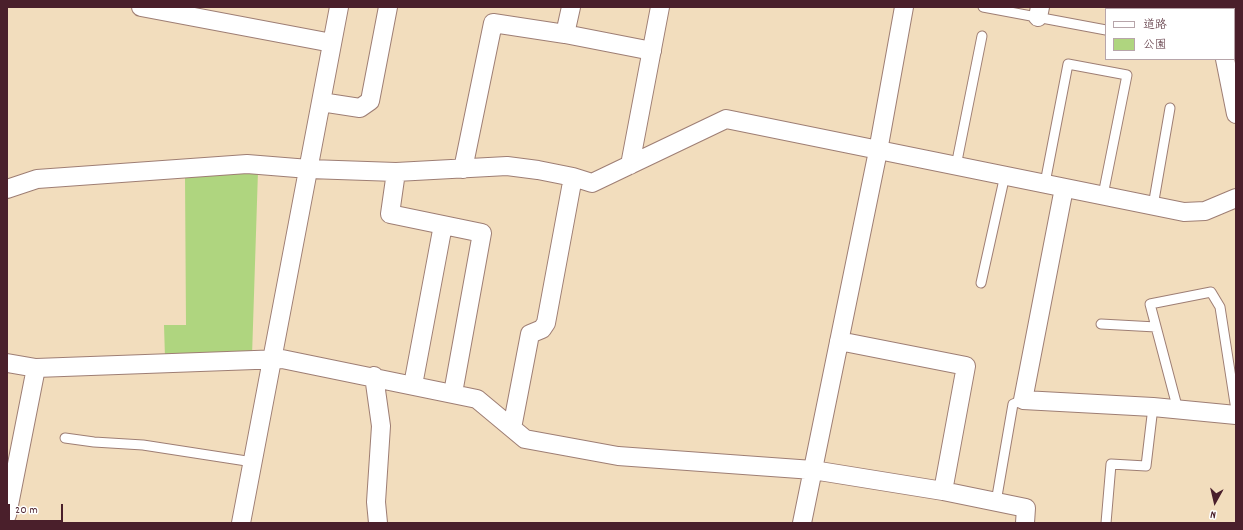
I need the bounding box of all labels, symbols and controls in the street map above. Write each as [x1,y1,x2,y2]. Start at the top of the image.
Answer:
legend [1105,8,1235,60]
text: 道路 [1143,17,1167,34]
text: 公園 [1143,37,1167,54]
north arrow [1195,482,1235,522]
scale bar [10,496,65,522]
text: 20 m [15,502,38,519]
text: N [1210,506,1217,522]

